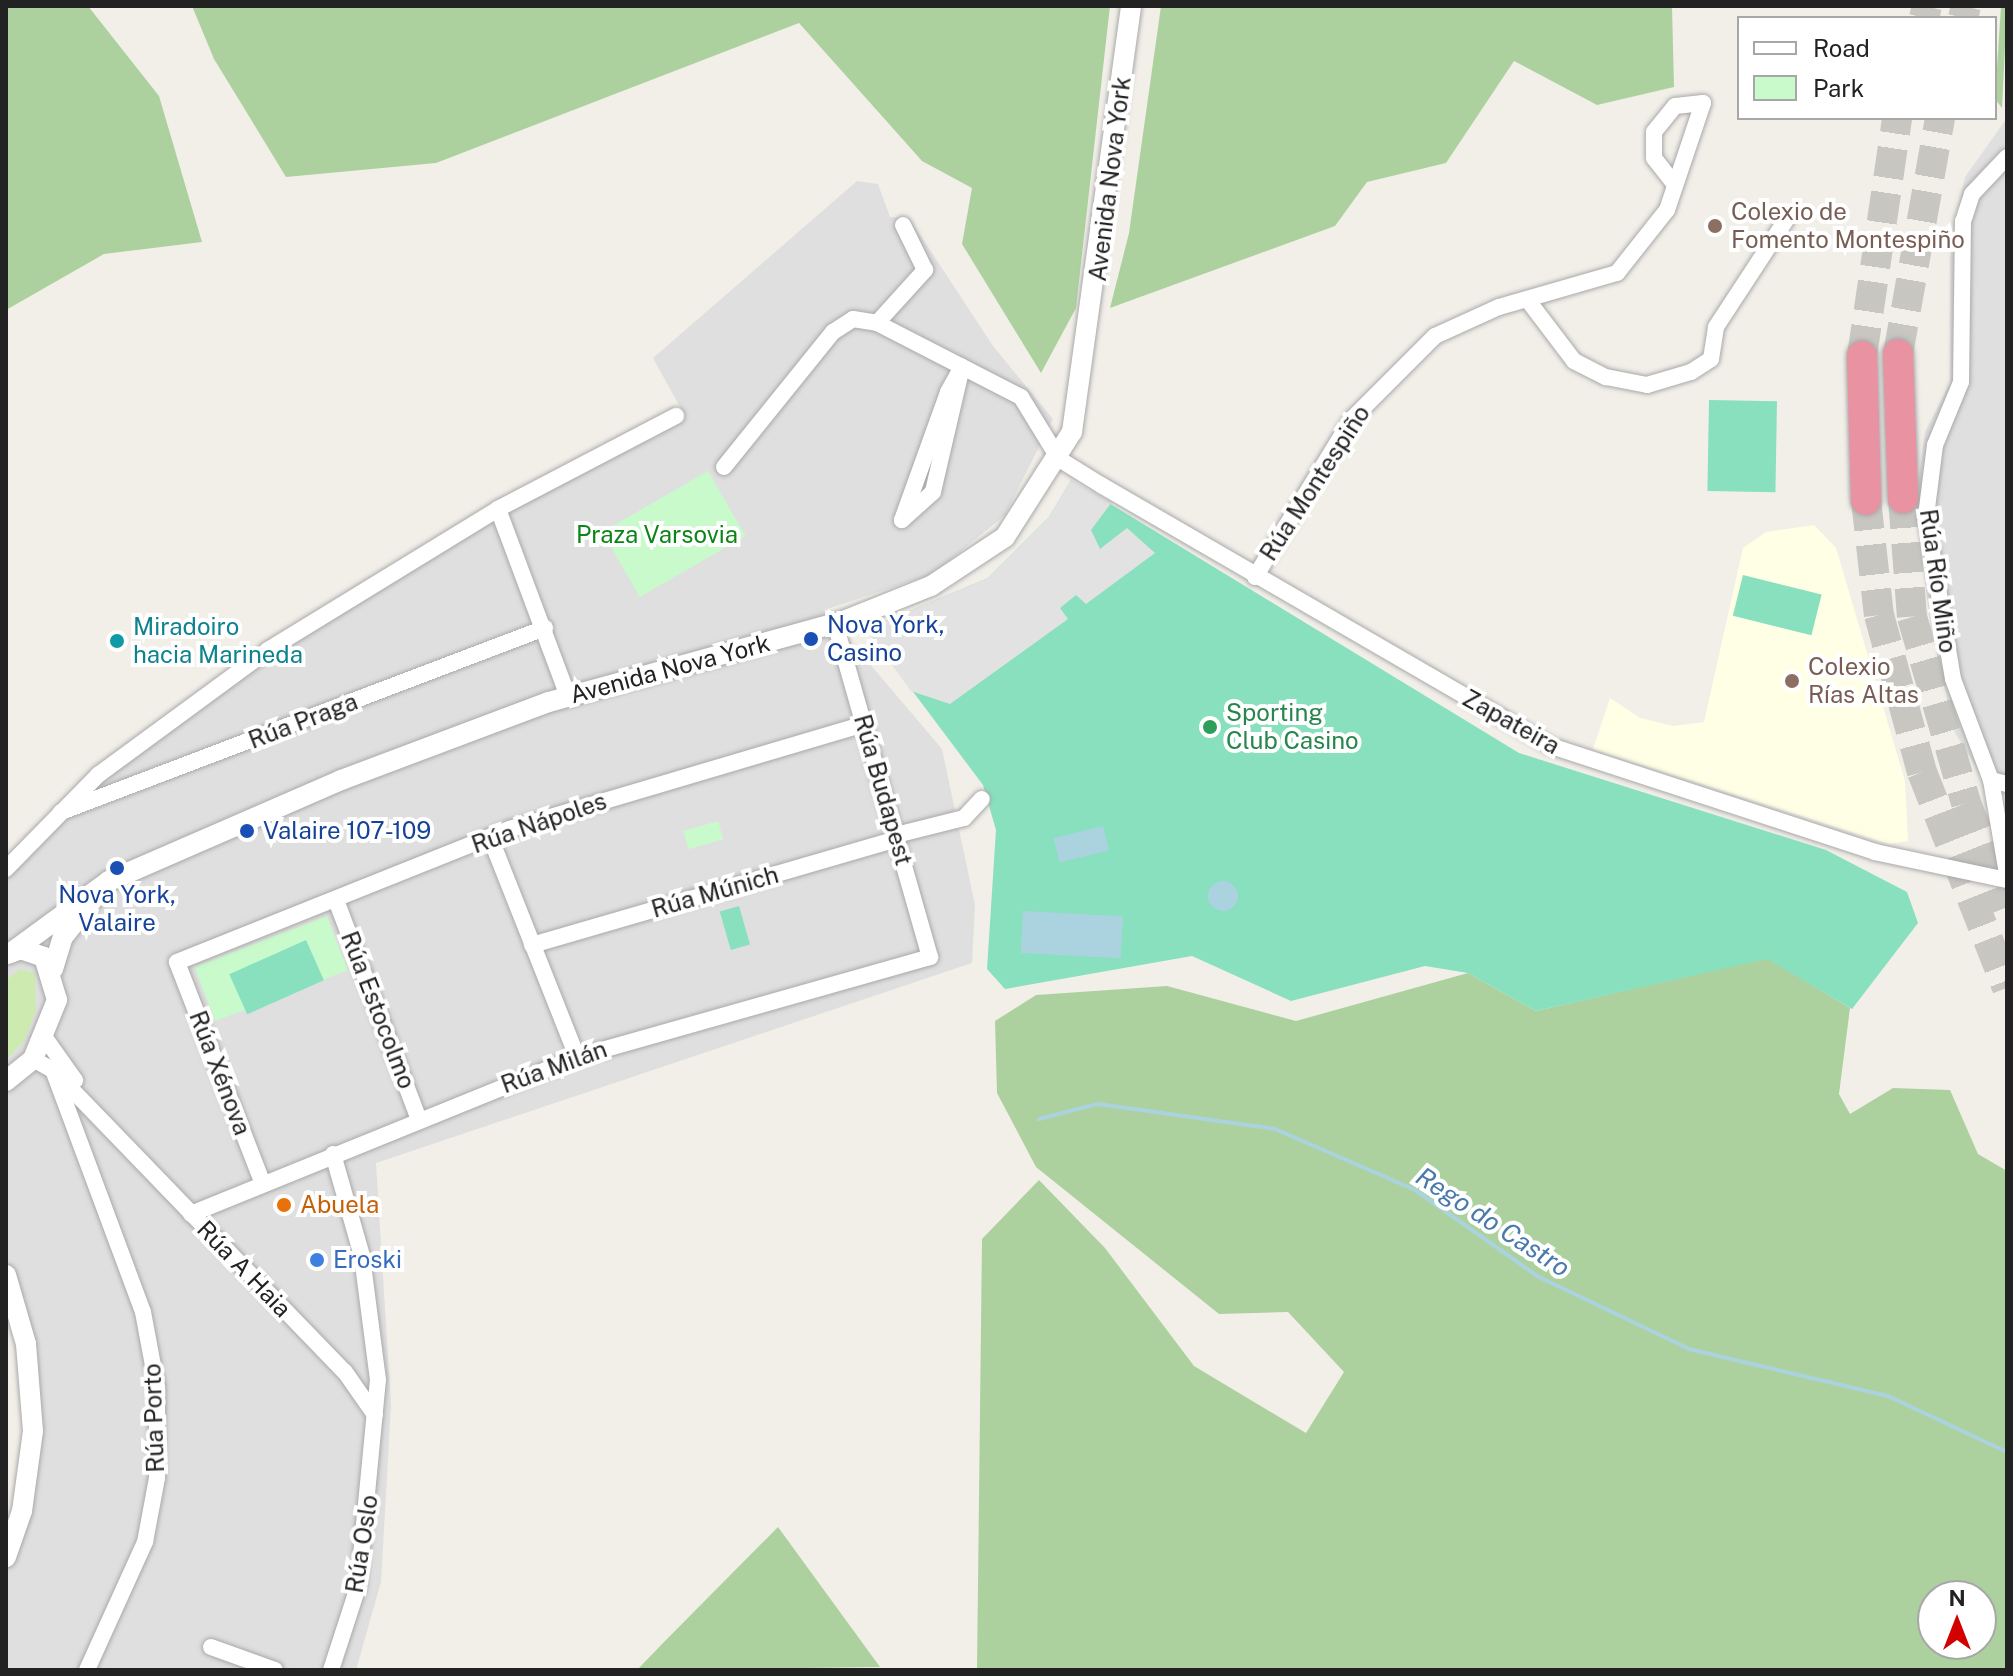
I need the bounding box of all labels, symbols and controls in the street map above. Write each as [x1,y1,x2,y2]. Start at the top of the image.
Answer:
legend [1737,16,1997,120]
text: Road [1813,34,1870,62]
text: Park [1813,74,1864,102]
street label: Avenida Nova York [1083,75,1137,283]
place label: Colexio de Fomento Montespiño [1731,198,1965,254]
marker: Colexio de Fomento Montespiño [1706,217,1724,235]
street label: Rúa Montespiño [1254,400,1376,566]
street label: Rúa Río Miño [1914,507,1962,655]
park label: Praza Varsovia [576,521,738,549]
place label: Nova York, Casino [827,611,944,667]
place label: Miradoiro hacia Marineda [133,613,303,669]
street label: Avenida Nova York [567,628,773,710]
marker: Nova York, Casino [802,630,820,648]
marker: Miradoiro hacia Marineda [108,632,126,650]
place label: Colexio Rías Altas [1808,653,1919,709]
marker: Colexio Rías Altas [1783,672,1801,690]
street label: Zapateira [1457,684,1565,760]
street label: Rúa Praga [244,687,362,755]
place label: Sporting Club Casino [1226,699,1359,755]
street label: Rúa Budapest [848,711,918,869]
marker: Sporting Club Casino [1201,718,1219,736]
street label: Rúa Nápoles [468,787,610,859]
place label: Valaire 107-109 [263,817,431,845]
marker: Valaire 107-109 [238,822,256,840]
marker: Nova York, Valaire [108,859,126,877]
street label: Rúa Múnich [648,860,782,924]
place label: Nova York, Valaire [58,881,176,937]
street label: Rúa Estocolmo [335,927,421,1093]
street label: Rúa Xénova [183,1007,257,1139]
street label: Rúa Milán [497,1035,611,1099]
water label: Rego do Castro [1410,1160,1576,1284]
place label: Abuela [300,1191,379,1219]
marker: Abuela [275,1196,293,1214]
street label: Rúa A Haia [191,1215,297,1323]
place label: Eroski [333,1246,402,1274]
marker: Eroski [308,1251,326,1269]
street label: Rúa Porto [138,1363,170,1473]
street label: Rúa Oslo [340,1493,384,1595]
north arrow [1917,1580,1997,1660]
text: N [1948,1585,1966,1611]

